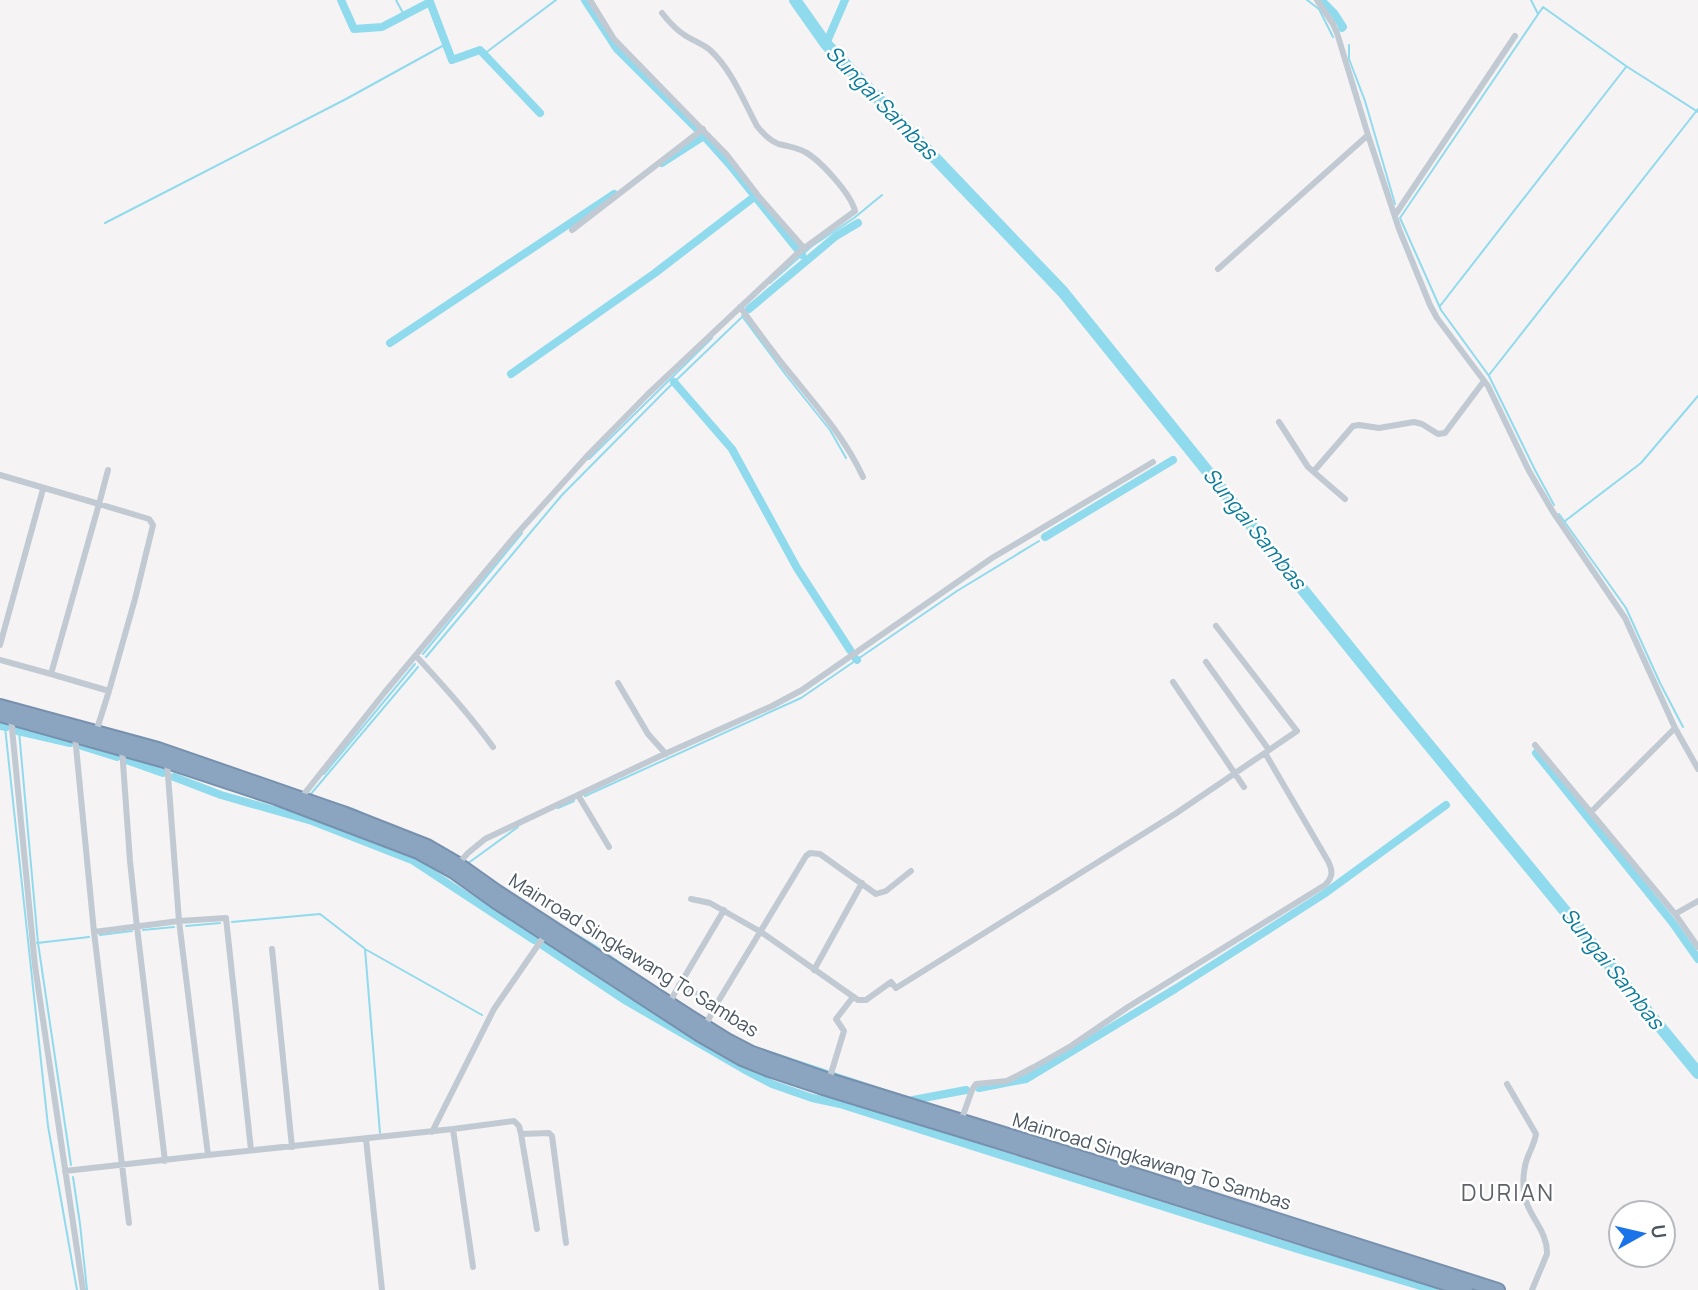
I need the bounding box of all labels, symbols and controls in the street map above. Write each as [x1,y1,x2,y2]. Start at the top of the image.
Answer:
water label: Sungai Sambas [820,39,945,167]
water label: Sungai Sambas [1197,461,1314,596]
street label: Mainroad Singkawang To Sambas [504,867,764,1043]
water label: Sungai Sambas [1555,901,1672,1036]
street label: Mainroad Singkawang To Sambas [1010,1106,1294,1216]
district label: DURIAN [1461,1176,1555,1208]
north arrow [1607,1199,1677,1269]
text: U [1645,1223,1673,1240]

